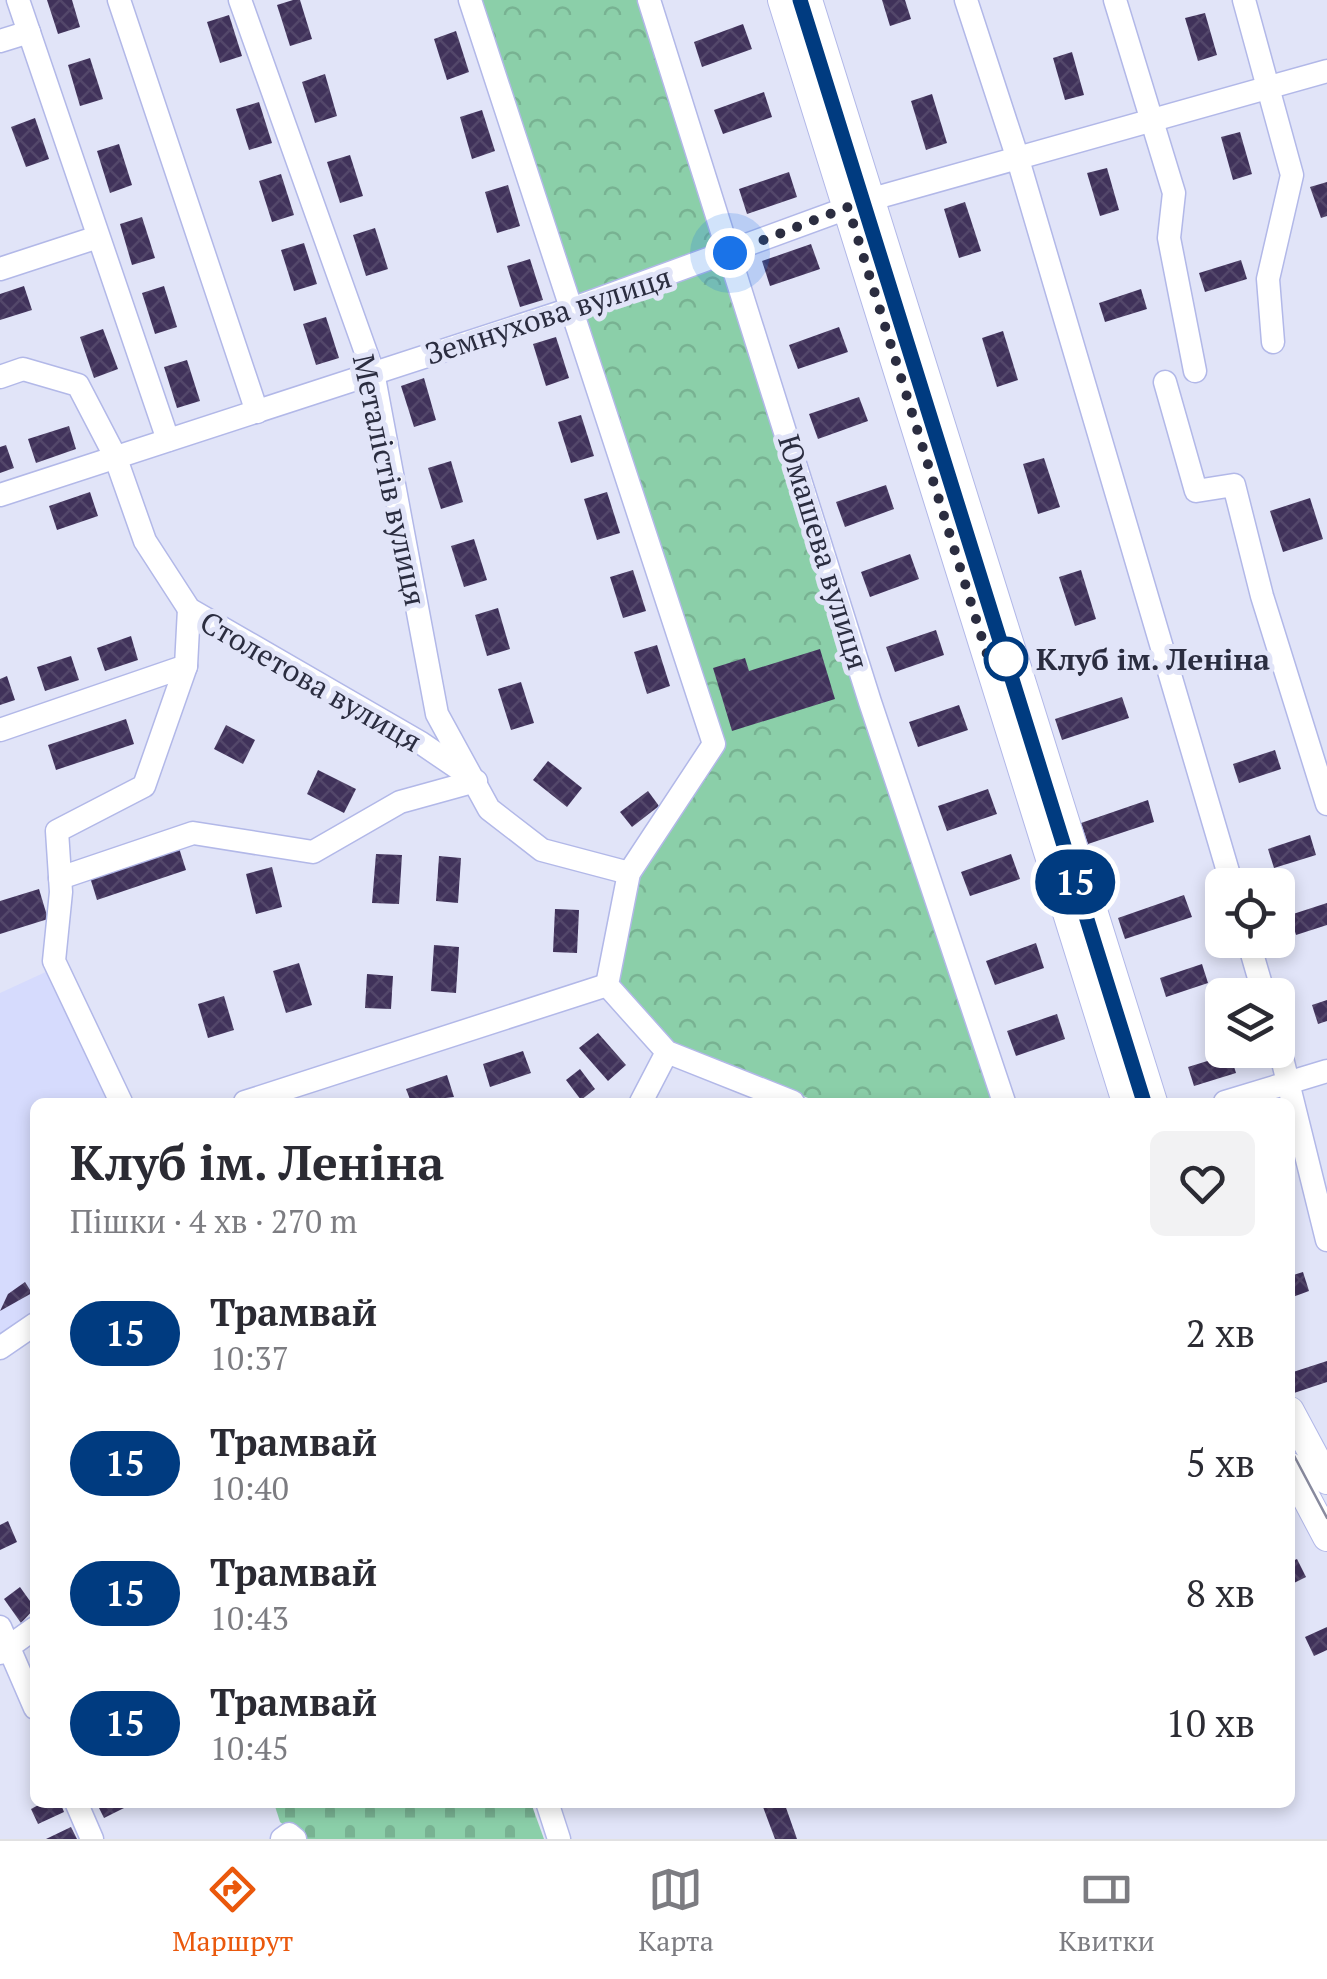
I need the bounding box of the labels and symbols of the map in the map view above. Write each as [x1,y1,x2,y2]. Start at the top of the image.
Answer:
your location [705,228,755,278]
street label: Земнухова вулиця [420,256,676,374]
street label: Металістів вулиця [344,351,436,609]
street label: Юмашева вулиця [769,430,879,674]
street label: Столетова вулиця [193,601,429,761]
marker: Клуб ім. Леніна [985,638,1027,680]
place label: Клуб ім. Леніна [1036,639,1270,679]
line badge: 15 [1030,850,1120,914]

